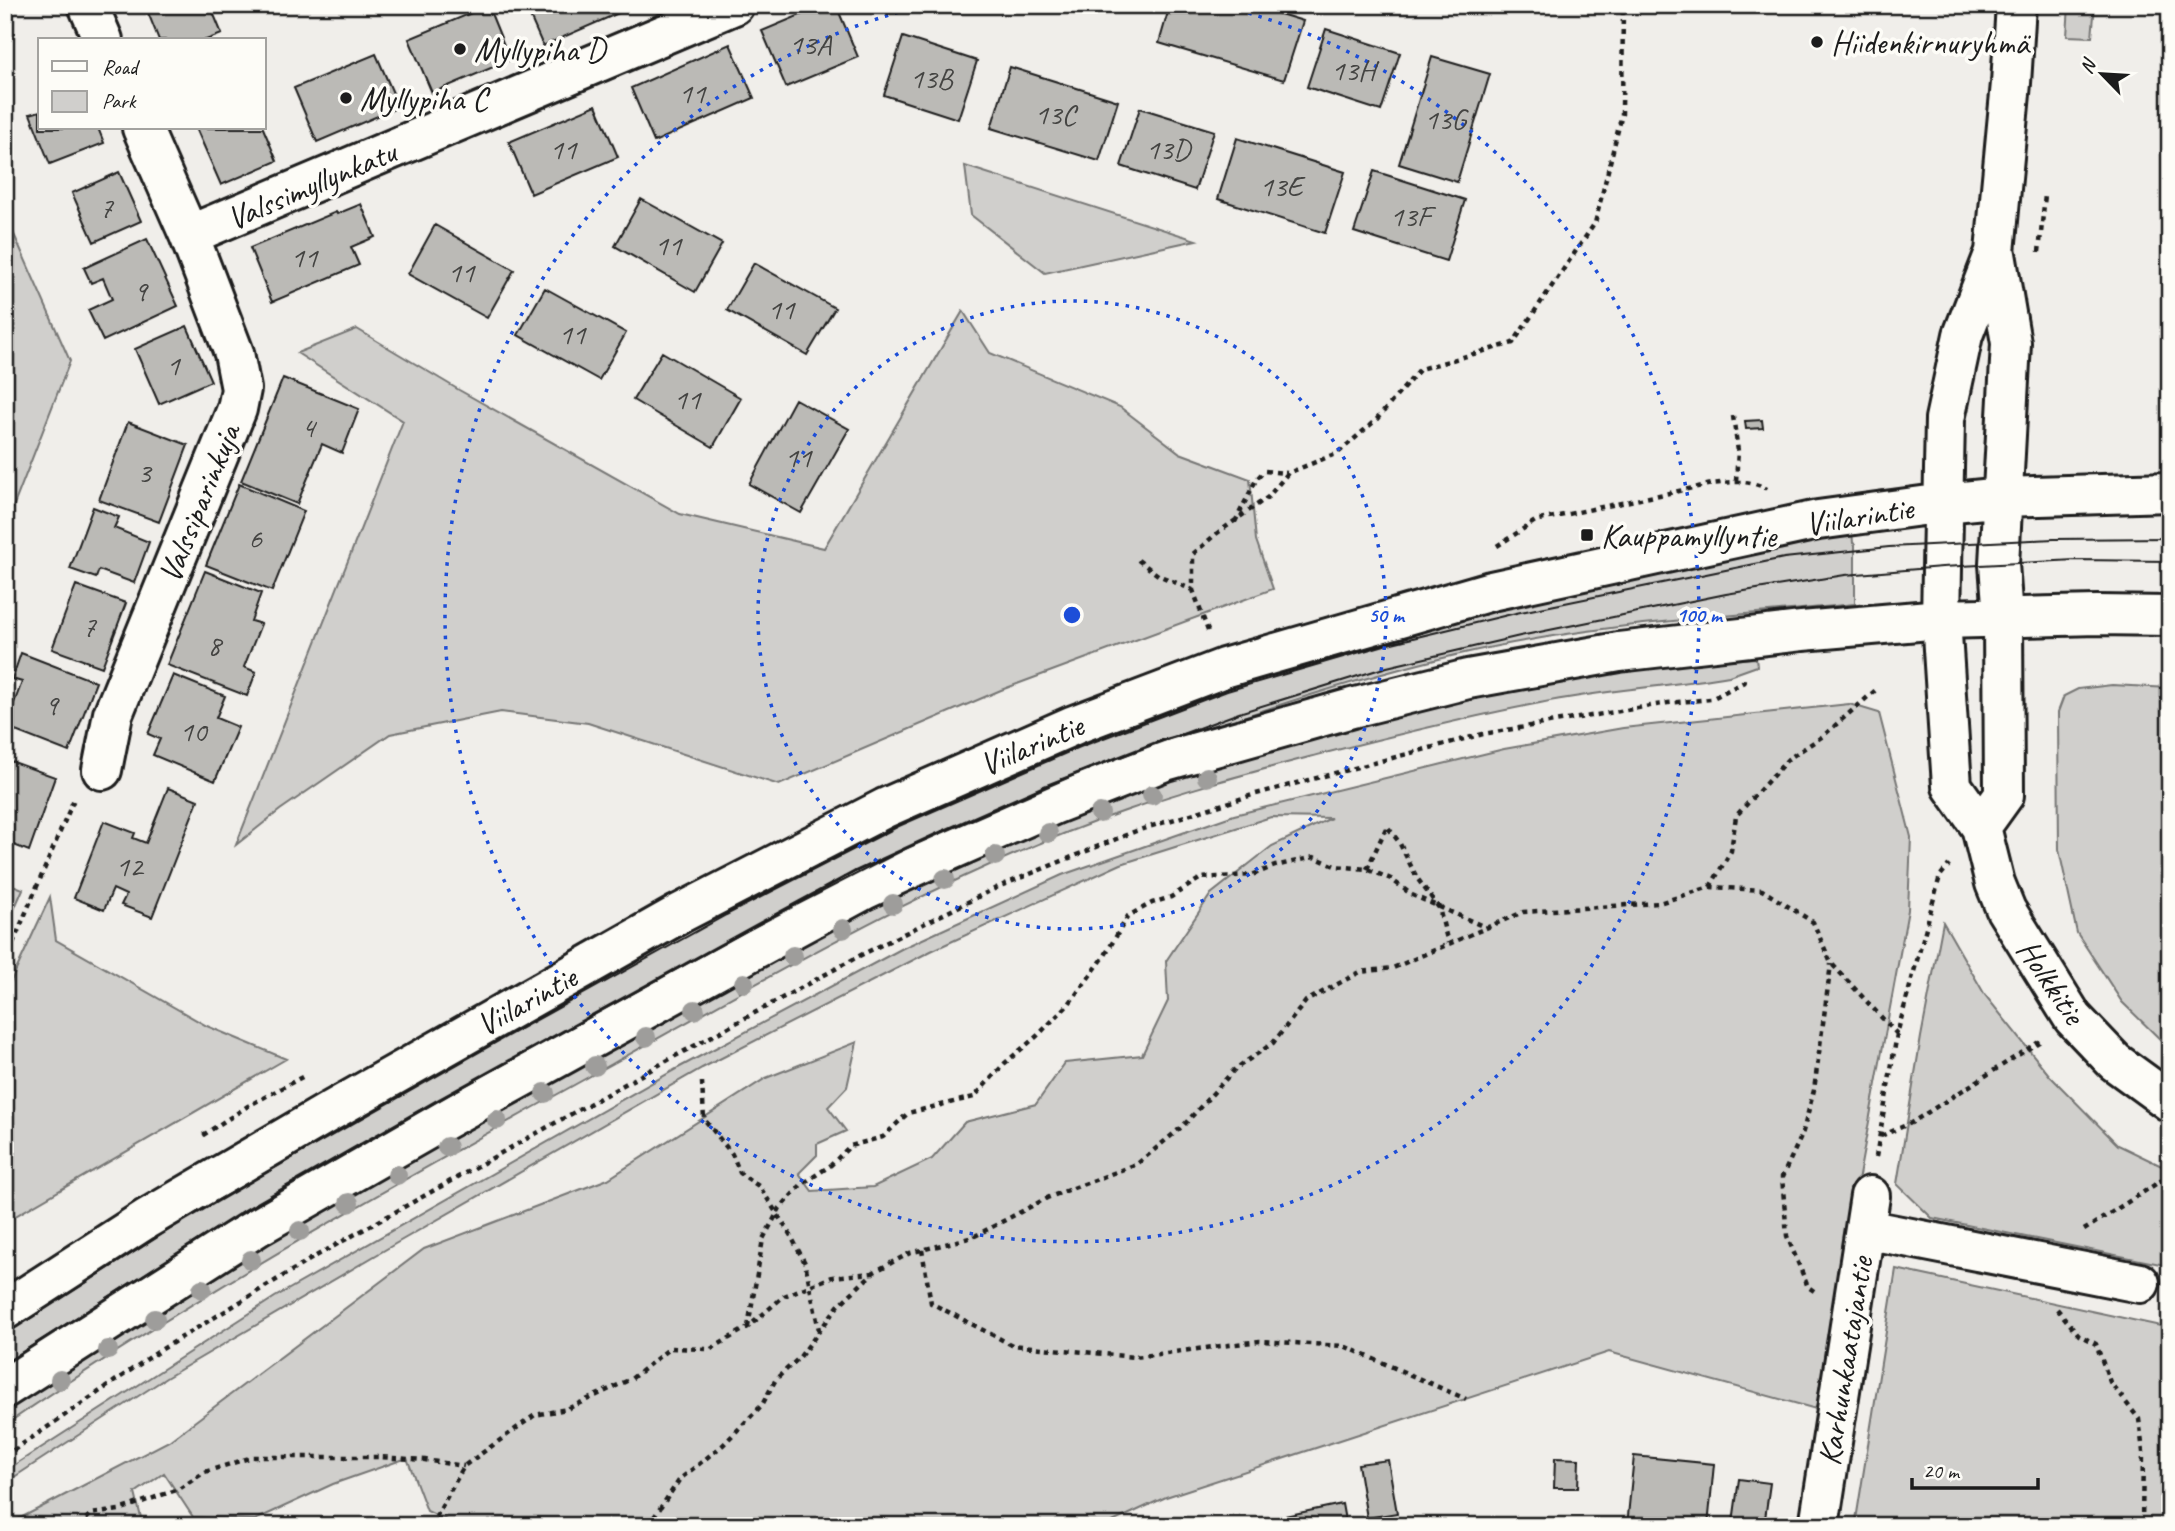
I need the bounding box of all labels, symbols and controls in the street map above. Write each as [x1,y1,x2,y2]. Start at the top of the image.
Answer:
place label: Hiidenkirnuryhmä [1831,22,2032,64]
house number: 13A [789,25,833,63]
place label: Myllypiha D [474,29,608,71]
marker: Hiidenkirnuryhmä [1809,34,1825,50]
legend [38,38,266,130]
north arrow [2066,38,2136,108]
marker: Myllypiha D [452,41,468,57]
house number: 13H [1331,51,1380,89]
text: Road [102,54,141,80]
text: N [2074,54,2102,78]
house number: 13B [910,59,955,97]
house number: 11 [679,74,707,112]
place label: Myllypiha C [360,78,491,120]
text: Park [102,88,137,114]
marker: Myllypiha C [338,90,354,106]
house number: 13C [1034,95,1078,133]
house number: 13G [1424,100,1469,138]
street label: Valssimyllynkatu [220,130,404,239]
house number: 11 [550,130,578,168]
house number: 13D [1146,130,1193,168]
house number: 13E [1260,167,1307,205]
house number: 7 [99,188,114,226]
house number: 13F [1390,197,1437,235]
house number: 11 [655,226,683,264]
house number: 11 [291,238,319,276]
house number: 11 [448,253,476,291]
house number: 9 [133,272,149,310]
house number: 11 [768,290,796,328]
house number: 11 [559,315,587,353]
house number: 1 [166,346,181,384]
house number: 11 [674,380,702,418]
house number: 4 [301,408,317,446]
street label: Valssiparinkuja [148,416,251,588]
house number: 11 [785,438,813,476]
house number: 3 [137,453,153,491]
street label: Viilarintie [1802,486,1918,545]
place label: Kauppamyllyntie [1601,515,1778,557]
house number: 6 [248,519,263,557]
marker: Kauppamyllyntie [1579,527,1595,543]
text: 50 m [1368,602,1406,628]
text: 100 m [1676,602,1724,628]
centre of rings [1060,603,1084,627]
house number: 7 [82,607,97,645]
house number: 8 [207,626,223,664]
house number: 9 [44,686,60,724]
street label: Viilarintie [973,704,1092,785]
house number: 10 [180,712,209,750]
house number: 12 [116,847,145,885]
street label: Holkkitie [2008,931,2096,1034]
street label: Viilarintie [469,955,586,1046]
street label: Karhunkaatajantie [1808,1252,1883,1468]
scale bar [1912,1447,2038,1491]
text: 20 m [1923,1458,1961,1484]

